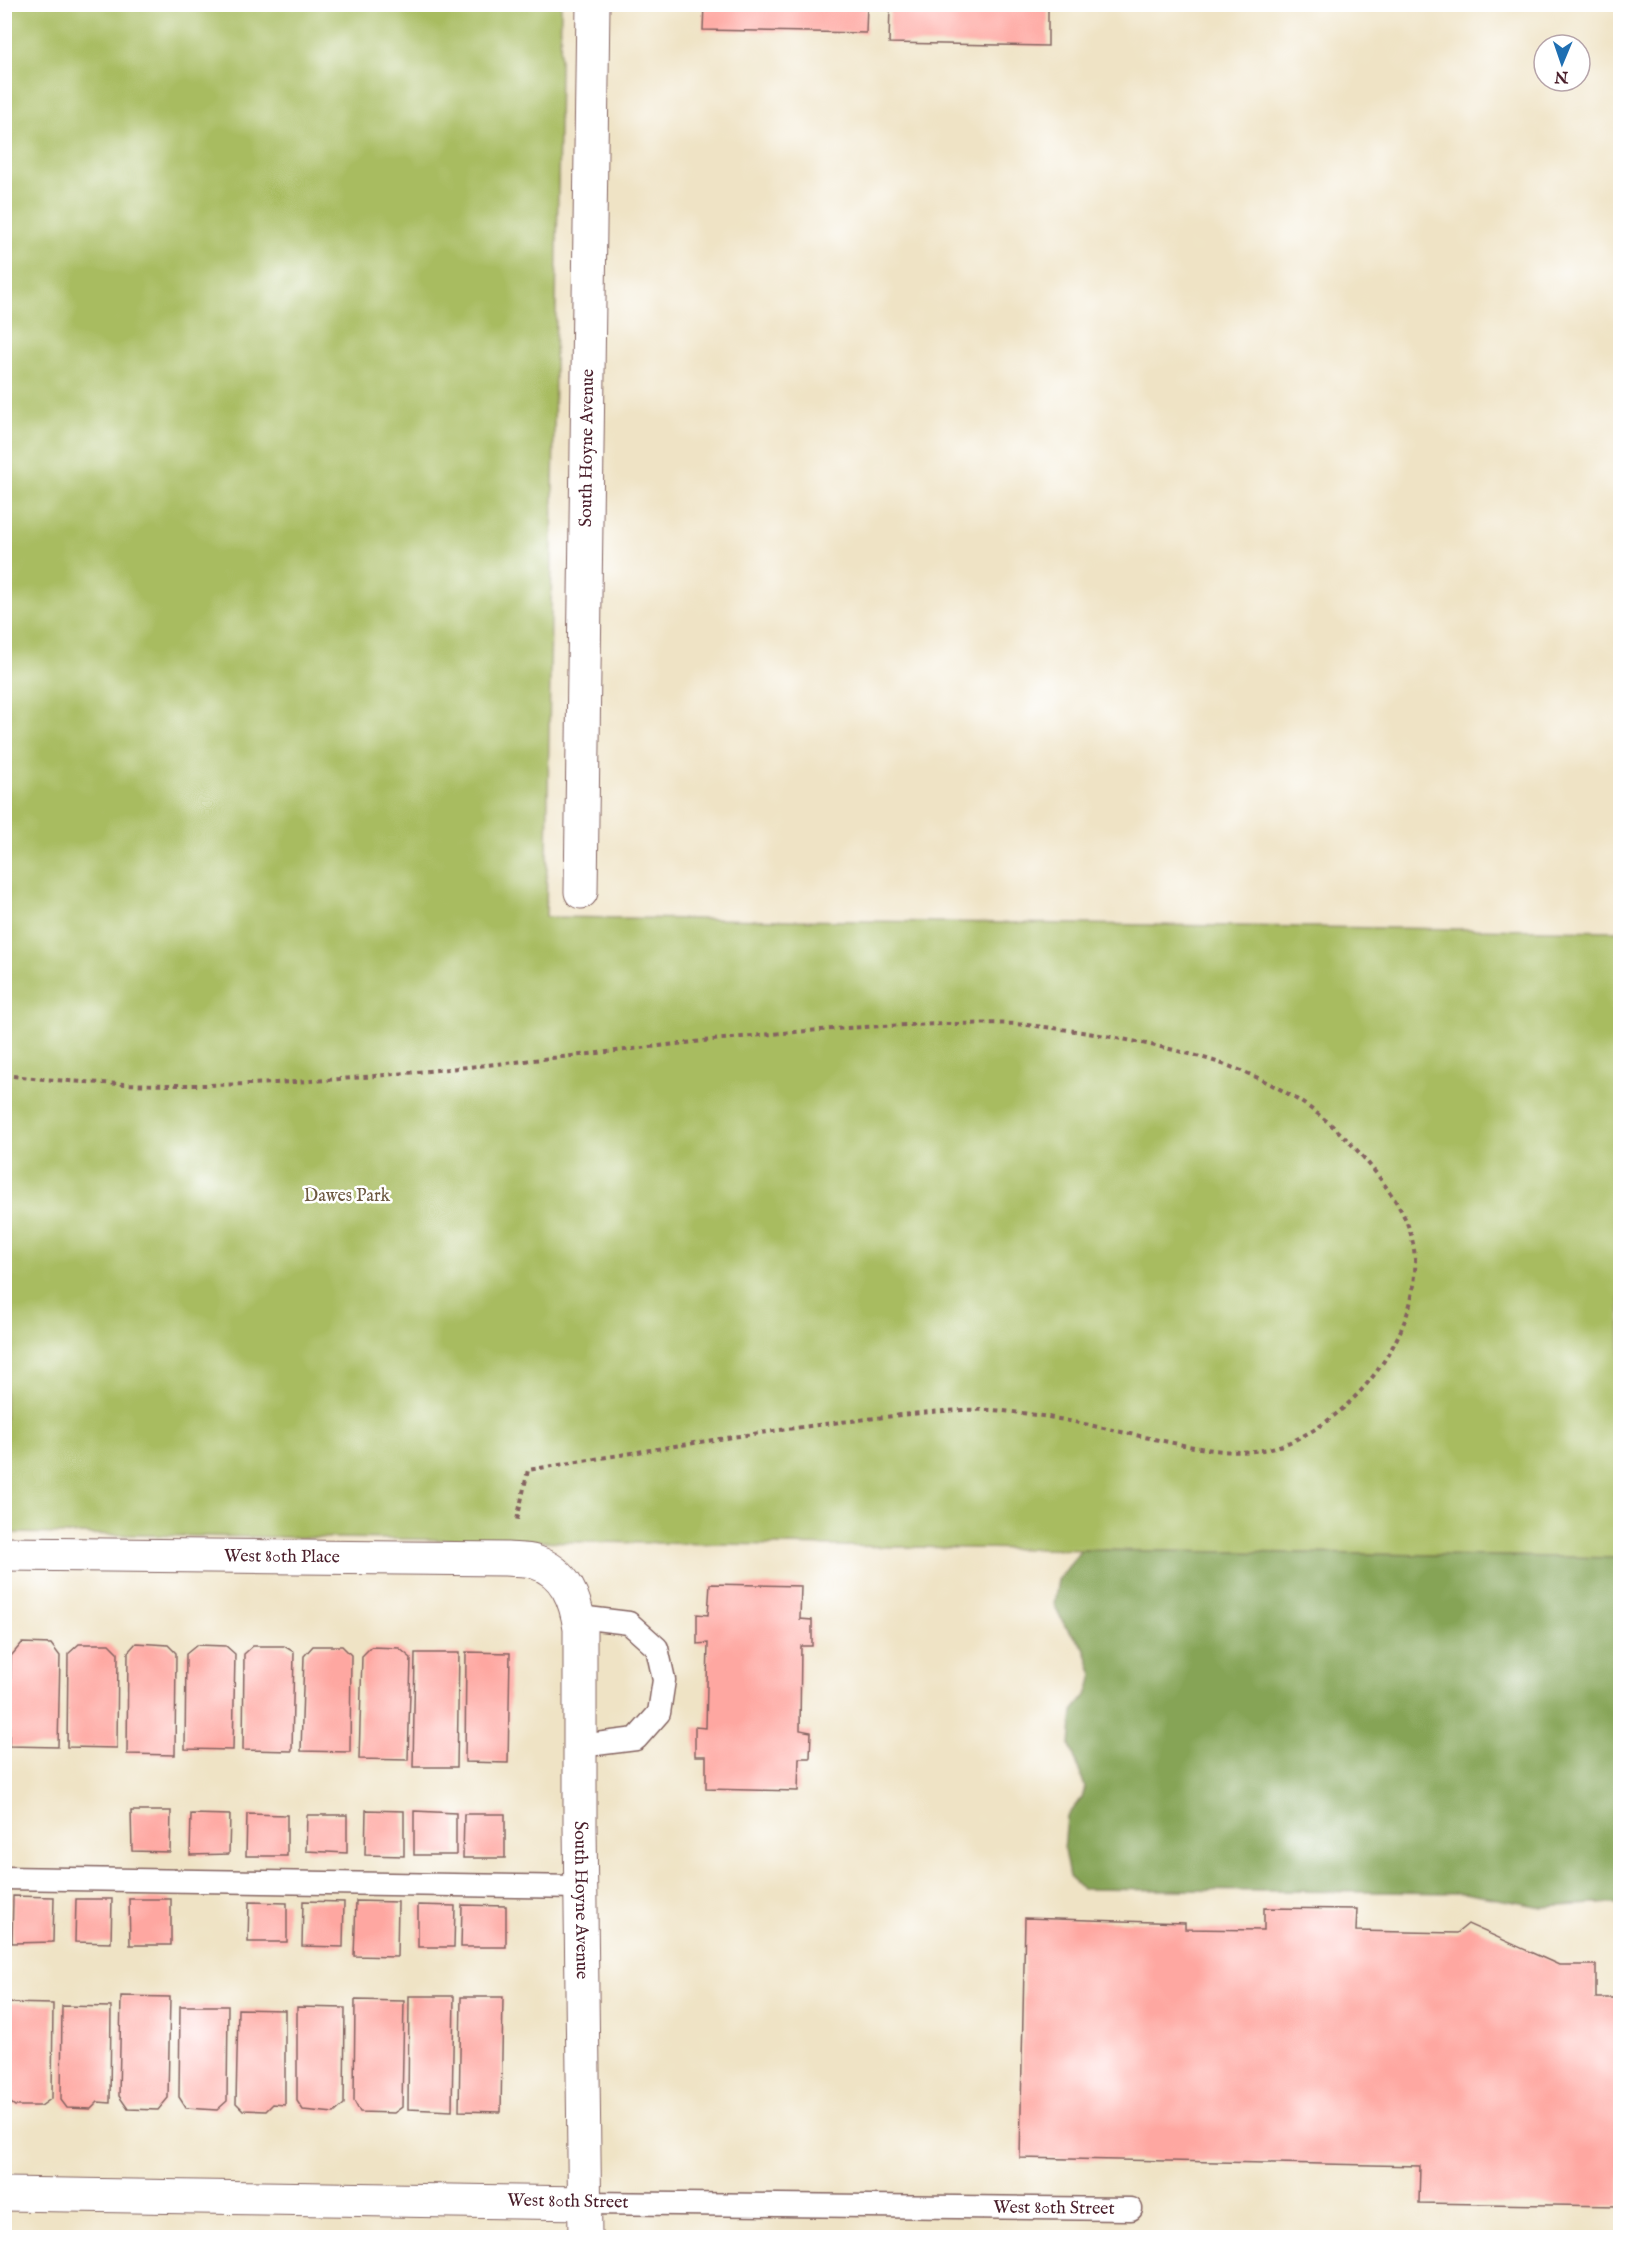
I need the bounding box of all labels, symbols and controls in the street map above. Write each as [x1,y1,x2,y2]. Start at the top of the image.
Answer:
north arrow [1532,33,1592,93]
text: N [1554,66,1570,86]
street label: South Hoyne Avenue [574,369,600,527]
park label: Dawes Park [304,1185,391,1208]
street label: West 80th Place [224,1545,340,1569]
street label: South Hoyne Avenue [569,1821,593,1979]
street label: West 80th Street [507,2189,629,2215]
street label: West 80th Street [993,2196,1115,2220]

